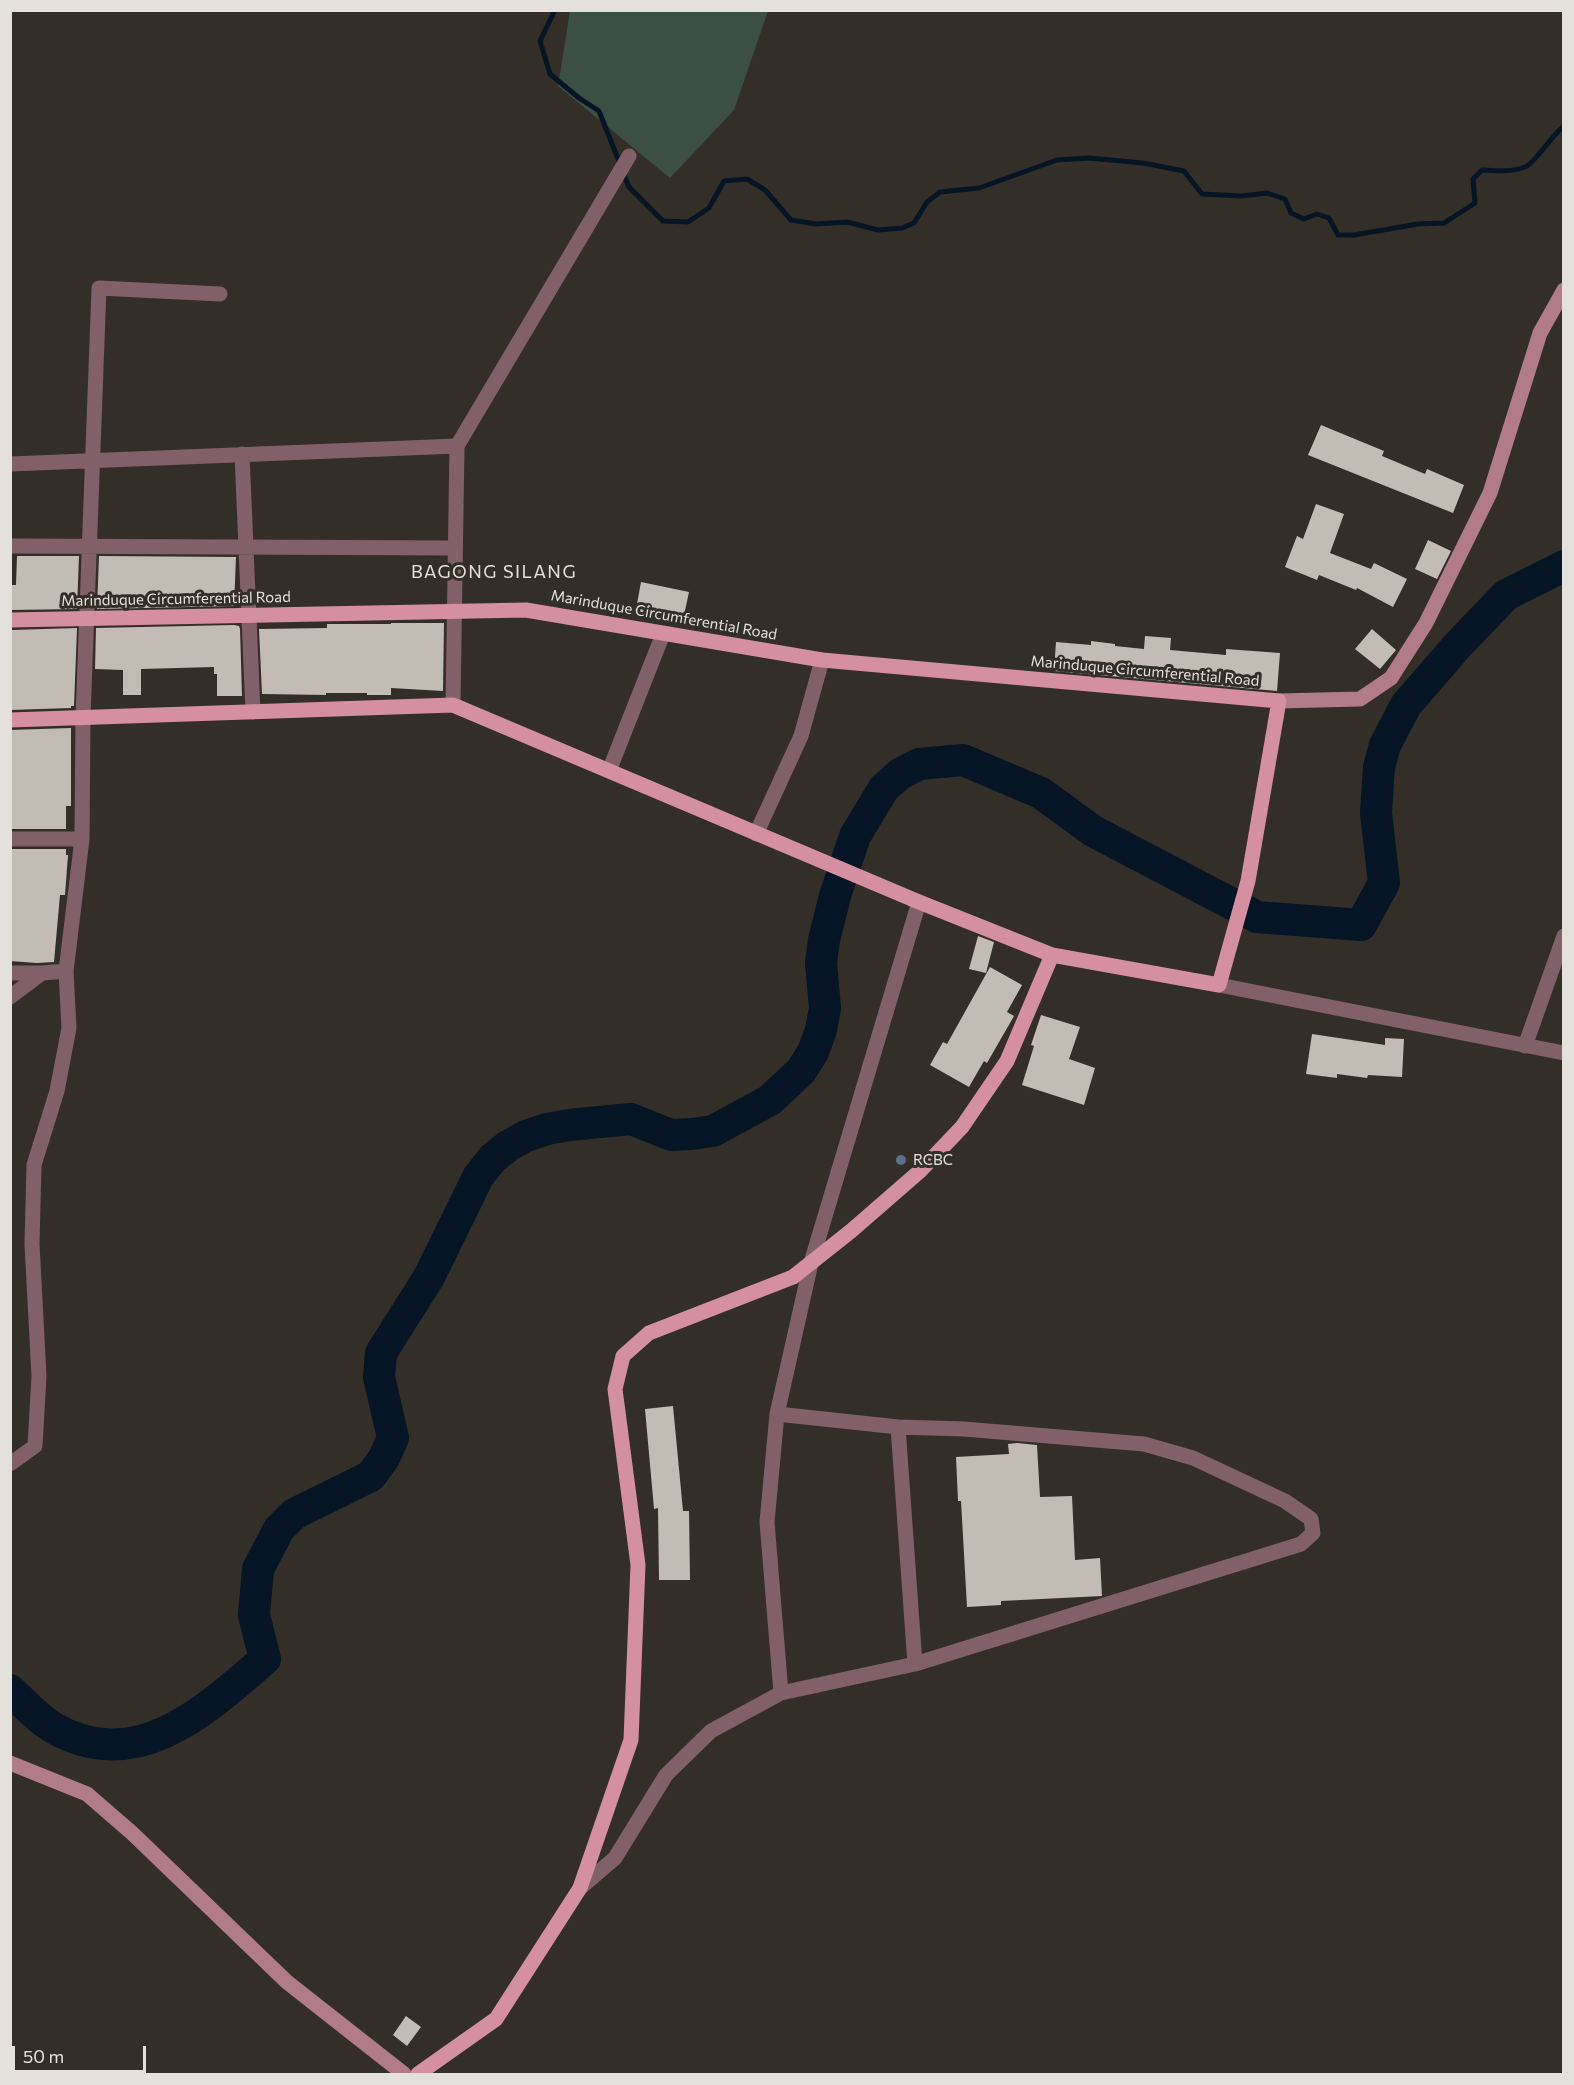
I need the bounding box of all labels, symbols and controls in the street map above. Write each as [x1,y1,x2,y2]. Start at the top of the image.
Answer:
district label: BAGONG SILANG [411,561,577,583]
street label: Marinduque Circumferential Road [549,586,779,644]
street label: Marinduque Circumferential Road [61,588,291,610]
street label: Marinduque Circumferential Road [1030,652,1260,690]
place label: RCBC [913,1151,953,1169]
marker: RCBC [894,1153,908,1167]
scale bar [15,2034,148,2072]
text: 50 m [23,2045,64,2067]

